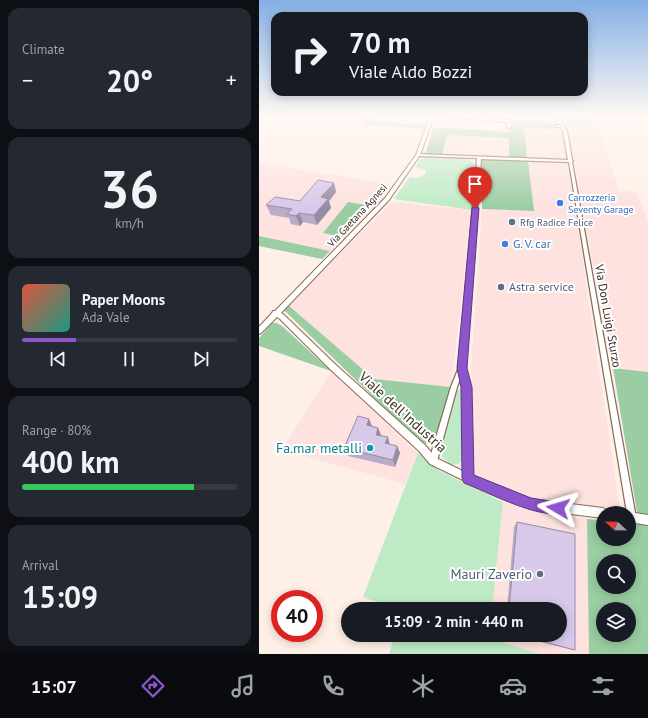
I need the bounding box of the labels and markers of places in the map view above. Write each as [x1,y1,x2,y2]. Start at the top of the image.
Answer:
pin [458,167,492,208]
place label: Carrozzeria Seventy Garage [568,191,634,216]
marker: Carrozzeria Seventy Garage [555,198,565,208]
place label: Rfg Radice Felice [520,216,593,229]
marker: Rfg Radice Felice [507,217,517,227]
place label: G. V. car [513,236,551,251]
marker: G. V. car [500,239,510,249]
place label: Astra service [509,279,574,294]
marker: Astra service [496,282,506,292]
place label: Fa.mar metalli [276,439,362,457]
marker: Fa.mar metalli [365,443,375,453]
place label: Mauri Zaverio [451,565,532,583]
marker: Mauri Zaverio [535,569,545,579]

